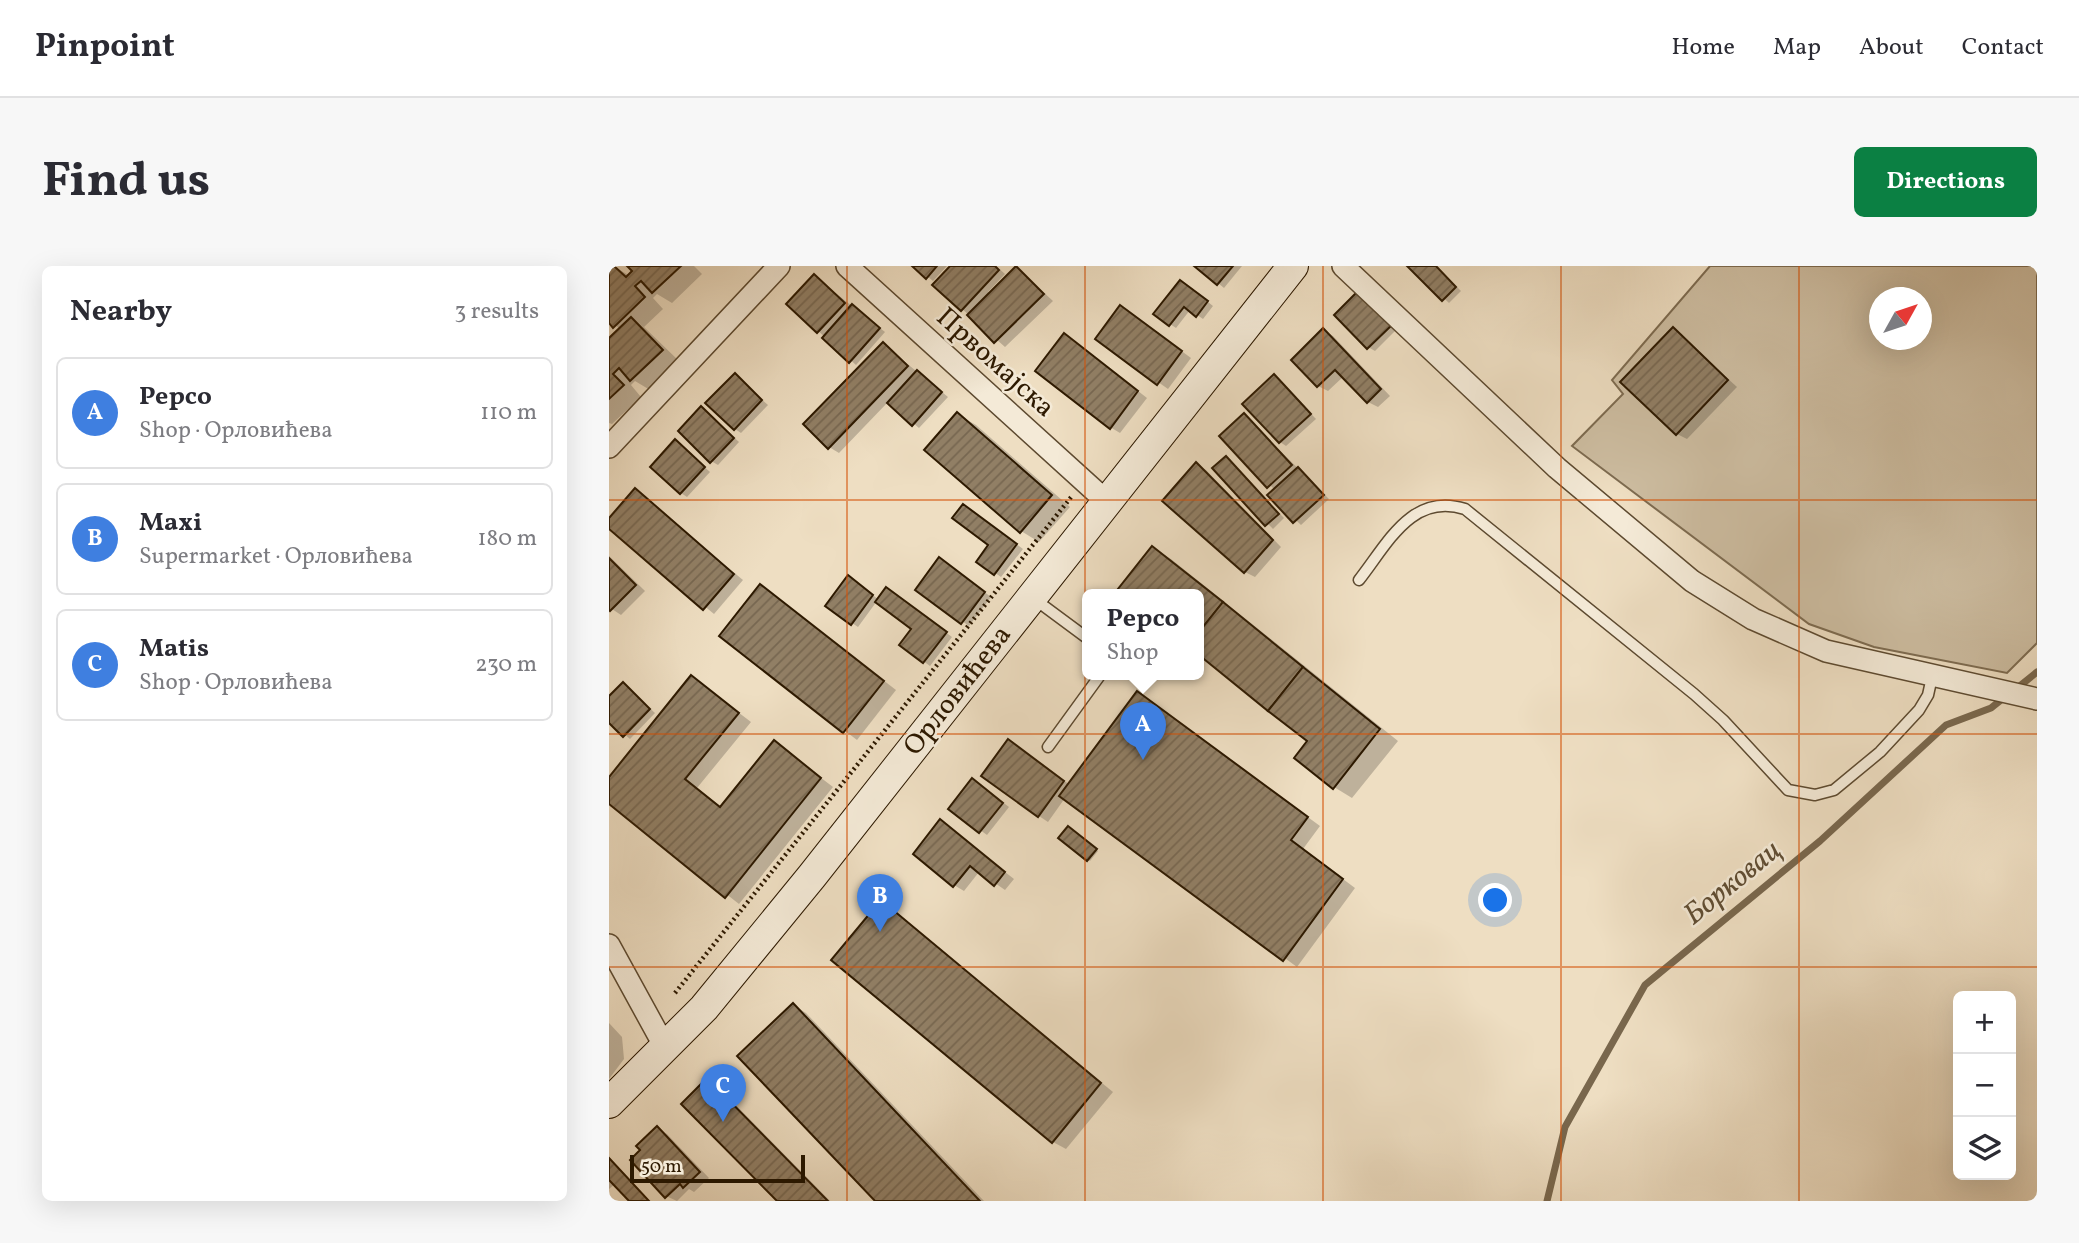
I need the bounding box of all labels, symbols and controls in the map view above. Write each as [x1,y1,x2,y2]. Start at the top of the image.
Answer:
text: Pinpoint [35,25,175,71]
text: Home [1671,31,1735,65]
text: Map [1773,31,1821,65]
text: About [1859,31,1924,65]
text: Contact [1962,31,2044,65]
button: Directions [1854,147,2037,217]
text: Find us [42,148,210,217]
north arrow [1869,287,1932,350]
text: Nearby [70,291,172,333]
text: 3 results [454,296,539,328]
street label: Првомајска [927,299,1063,427]
text: Pepco [139,379,212,415]
text: A [87,397,103,429]
text: 110 m [480,397,537,429]
text: Shop · Орловићева [139,415,333,447]
text: Maxi [139,505,202,541]
text: B [87,523,103,555]
text: 180 m [478,523,537,555]
text: Supermarket · Орловићева [139,541,413,573]
popup [1082,589,1204,680]
text: Pepco [1107,601,1179,637]
street label: Орловићева [895,618,1021,764]
text: Matis [139,631,209,667]
text: Shop [1107,637,1158,669]
text: C [88,649,102,681]
text: 230 m [475,649,537,681]
text: Shop · Орловићева [139,667,333,699]
pin: A [1120,702,1166,760]
water label: Борковац [1675,831,1791,935]
pin: B [857,874,903,932]
your location [1478,883,1512,917]
map controls [1953,991,2016,1180]
button: + [1953,991,2016,1054]
button: − [1953,1054,2016,1117]
pin: C [700,1064,746,1122]
button: layers [1953,1117,2016,1180]
scale bar [630,1152,805,1184]
text: 50 m [641,1154,682,1180]

